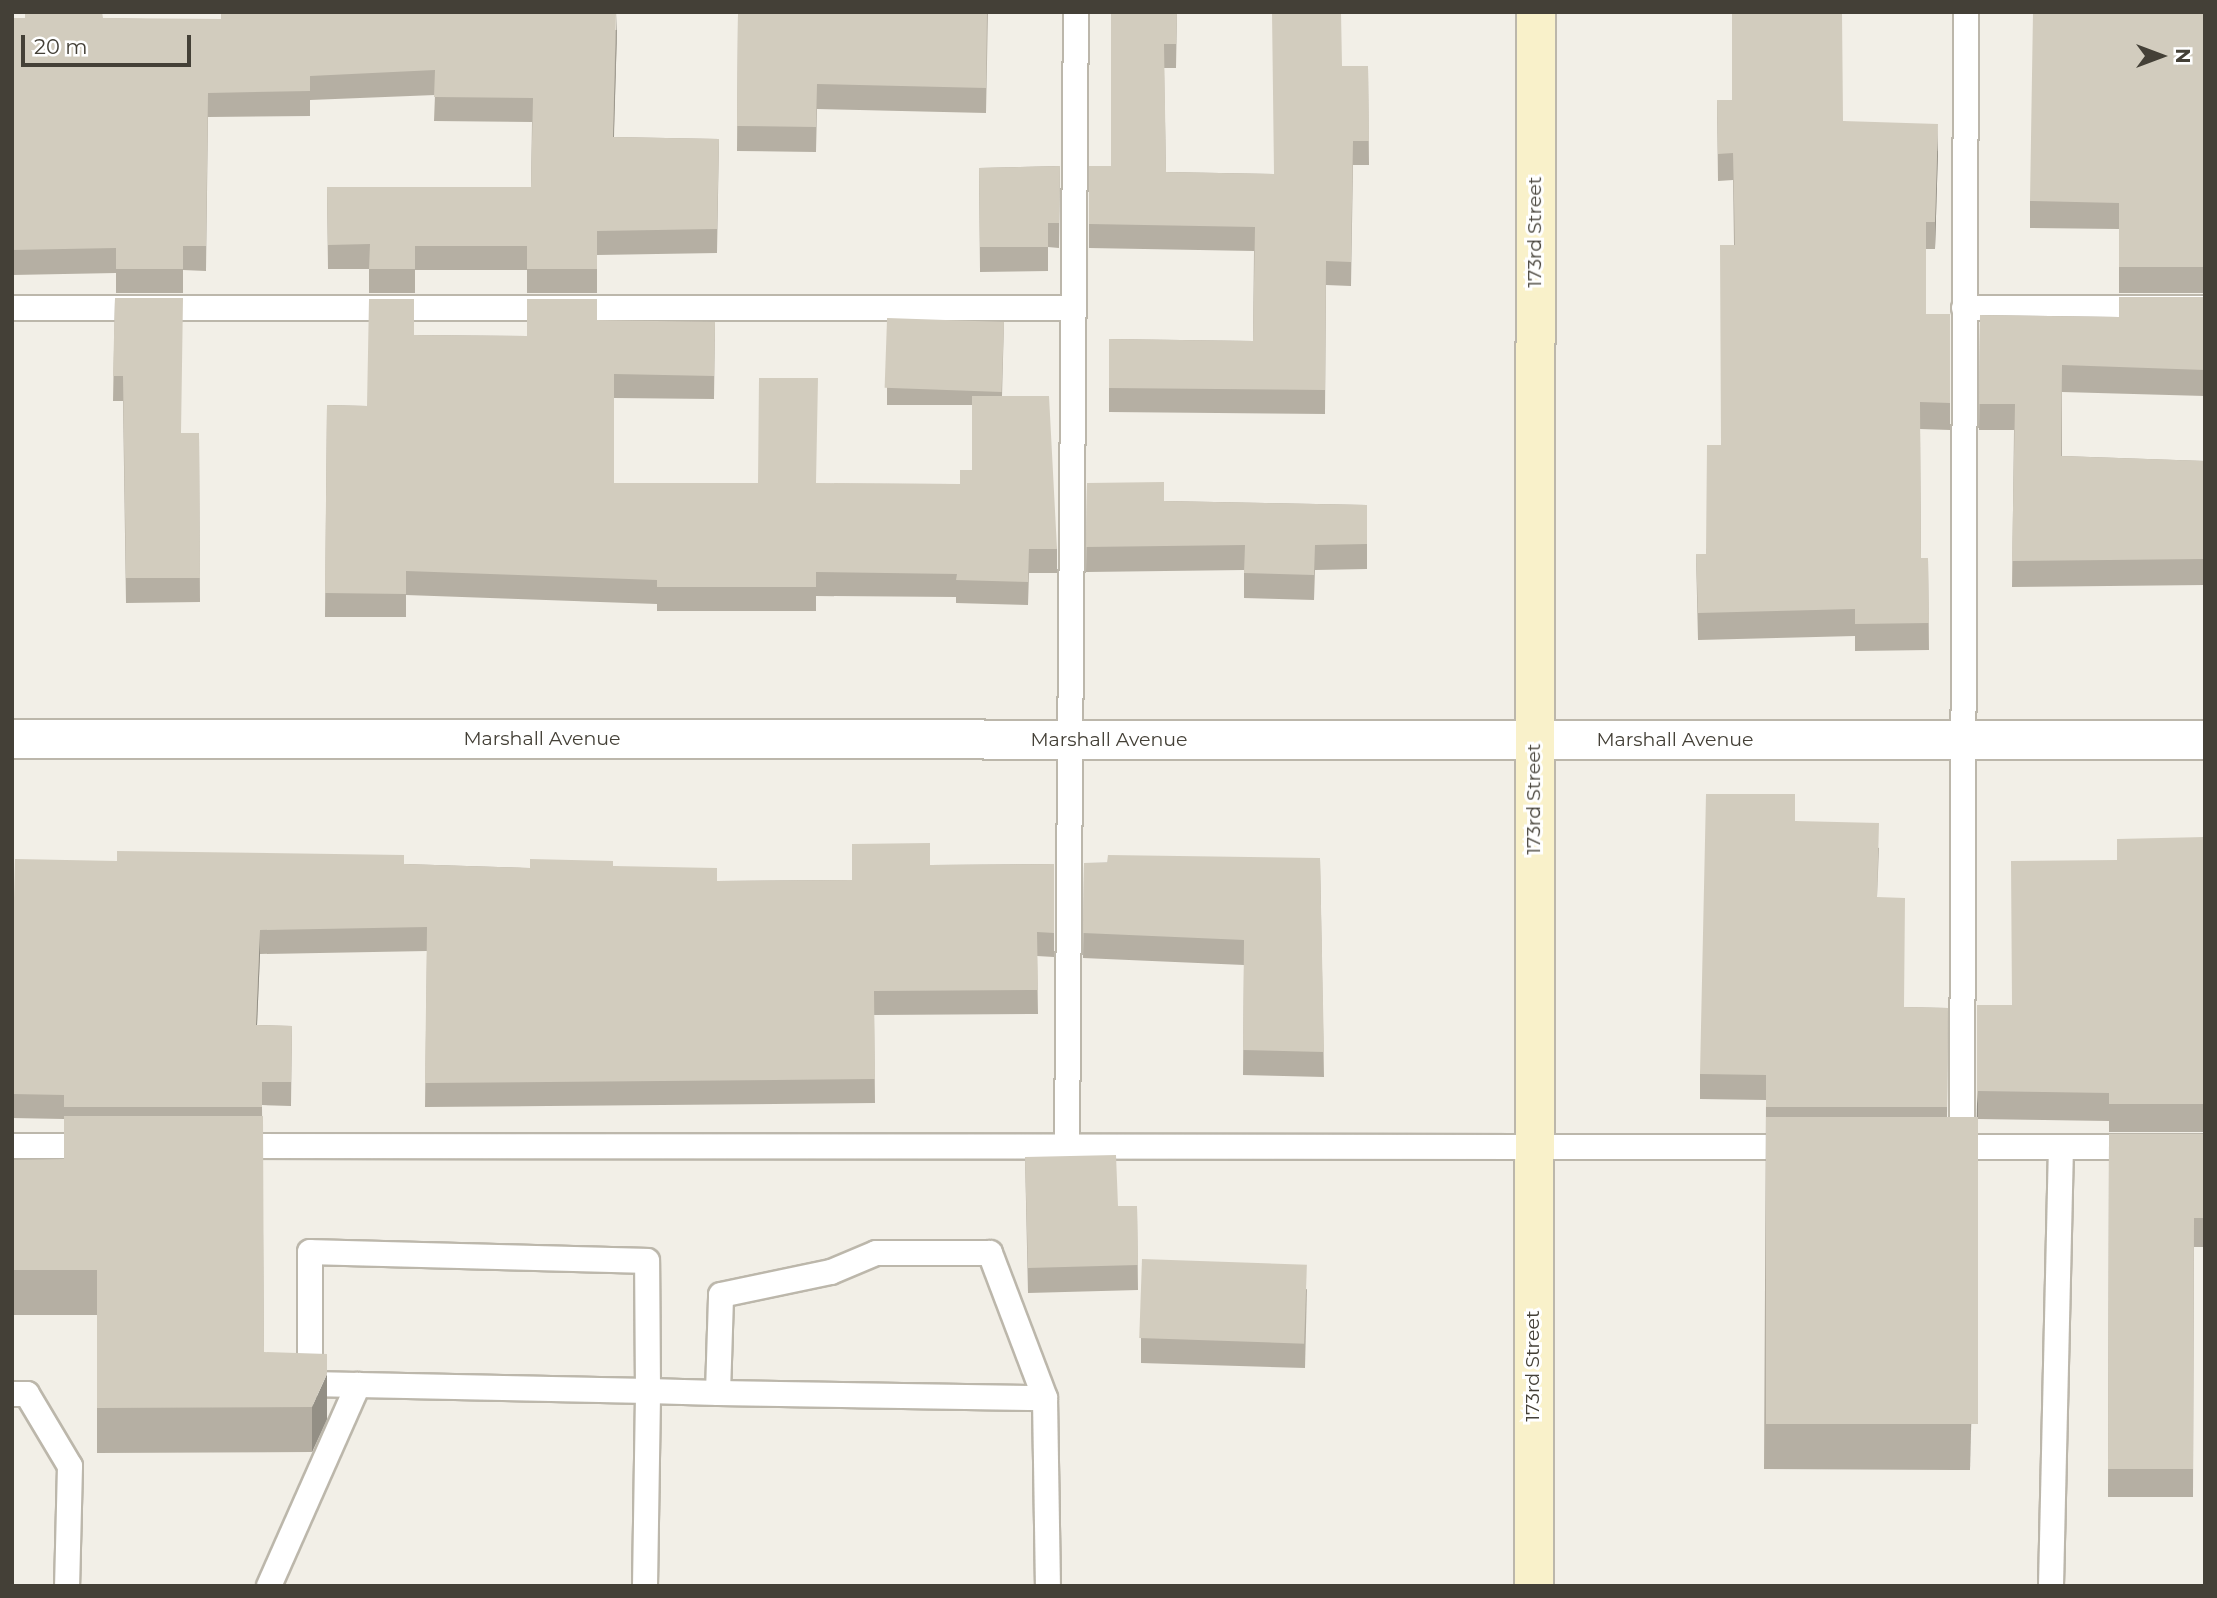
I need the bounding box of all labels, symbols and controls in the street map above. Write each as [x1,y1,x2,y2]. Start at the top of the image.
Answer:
scale bar [24,21,194,65]
north arrow [2126,21,2196,91]
text: 20 m [34,34,88,59]
text: N [2171,48,2194,64]
street label: 173rd Street [1524,176,1546,288]
street label: Marshall Avenue [463,728,621,750]
street label: Marshall Avenue [1030,729,1188,751]
street label: Marshall Avenue [1596,729,1754,751]
street label: 173rd Street [1523,743,1545,855]
street label: 173rd Street [1522,1310,1544,1422]

